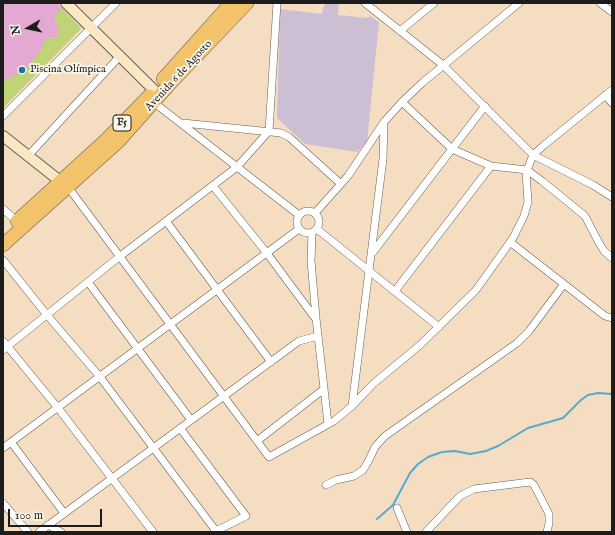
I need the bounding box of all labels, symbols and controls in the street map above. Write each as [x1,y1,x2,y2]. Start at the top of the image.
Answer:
north arrow [8,8,48,48]
text: N [8,24,24,36]
street label: Avenida 6 de Agosto [143,38,215,114]
place label: Piscina Olímpica [30,63,106,77]
marker: Piscina Olímpica [17,65,27,75]
road number: F5 [113,115,131,131]
scale bar [10,501,104,527]
text: 100 m [15,508,43,523]

